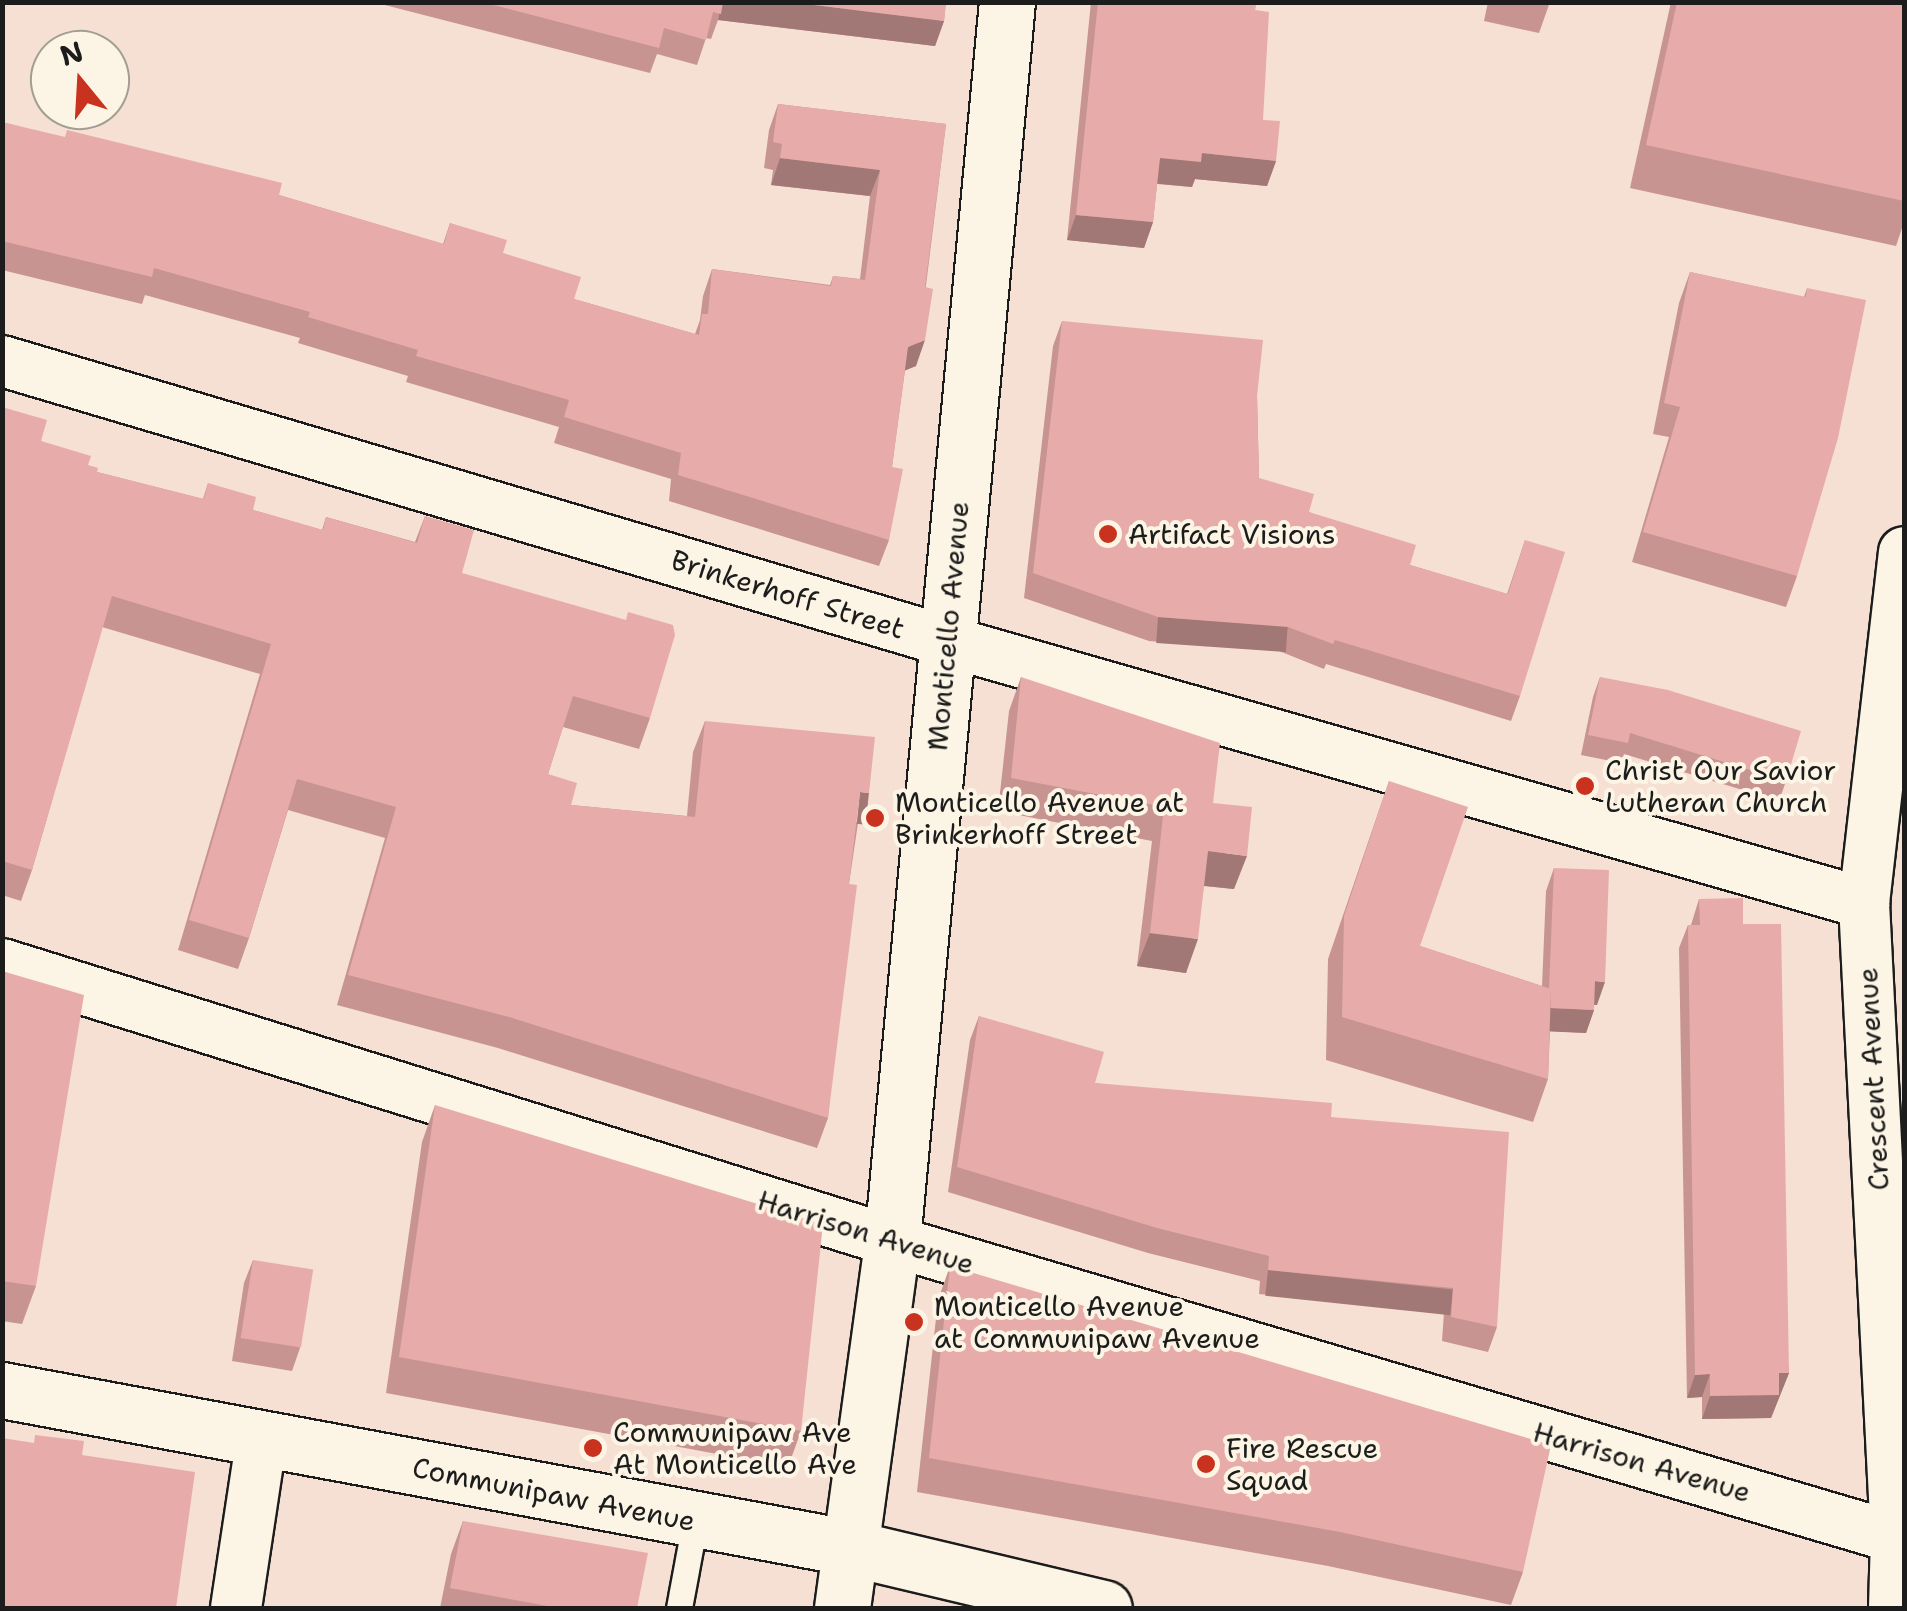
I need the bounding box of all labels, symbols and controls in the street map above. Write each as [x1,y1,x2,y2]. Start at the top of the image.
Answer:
north arrow [30,30,130,130]
text: N [55,32,88,75]
street label: Monticello Avenue [920,500,976,752]
place label: Artifact Visions [1128,517,1336,551]
marker: Artifact Visions [1097,523,1119,545]
street label: Brinkerhoff Street [667,543,909,645]
place label: Christ Our Savior Lutheran Church [1605,753,1836,819]
marker: Christ Our Savior Lutheran Church [1574,775,1596,797]
place label: Monticello Avenue at Brinkerhoff Street [895,785,1184,851]
marker: Monticello Avenue at Brinkerhoff Street [864,807,886,829]
street label: Crescent Avenue [1850,967,1896,1191]
street label: Harrison Avenue [754,1183,978,1281]
place label: Monticello Avenue at Communipaw Avenue [934,1289,1260,1355]
marker: Monticello Avenue at Communipaw Avenue [903,1311,925,1333]
place label: Communipaw Ave At Monticello Ave [613,1415,857,1481]
street label: Harrison Avenue [1529,1415,1755,1509]
place label: Fire Rescue Squad [1226,1431,1378,1497]
marker: Communipaw Ave At Monticello Ave [582,1437,604,1459]
street label: Communipaw Avenue [410,1450,698,1538]
marker: Fire Rescue Squad [1195,1453,1217,1475]

